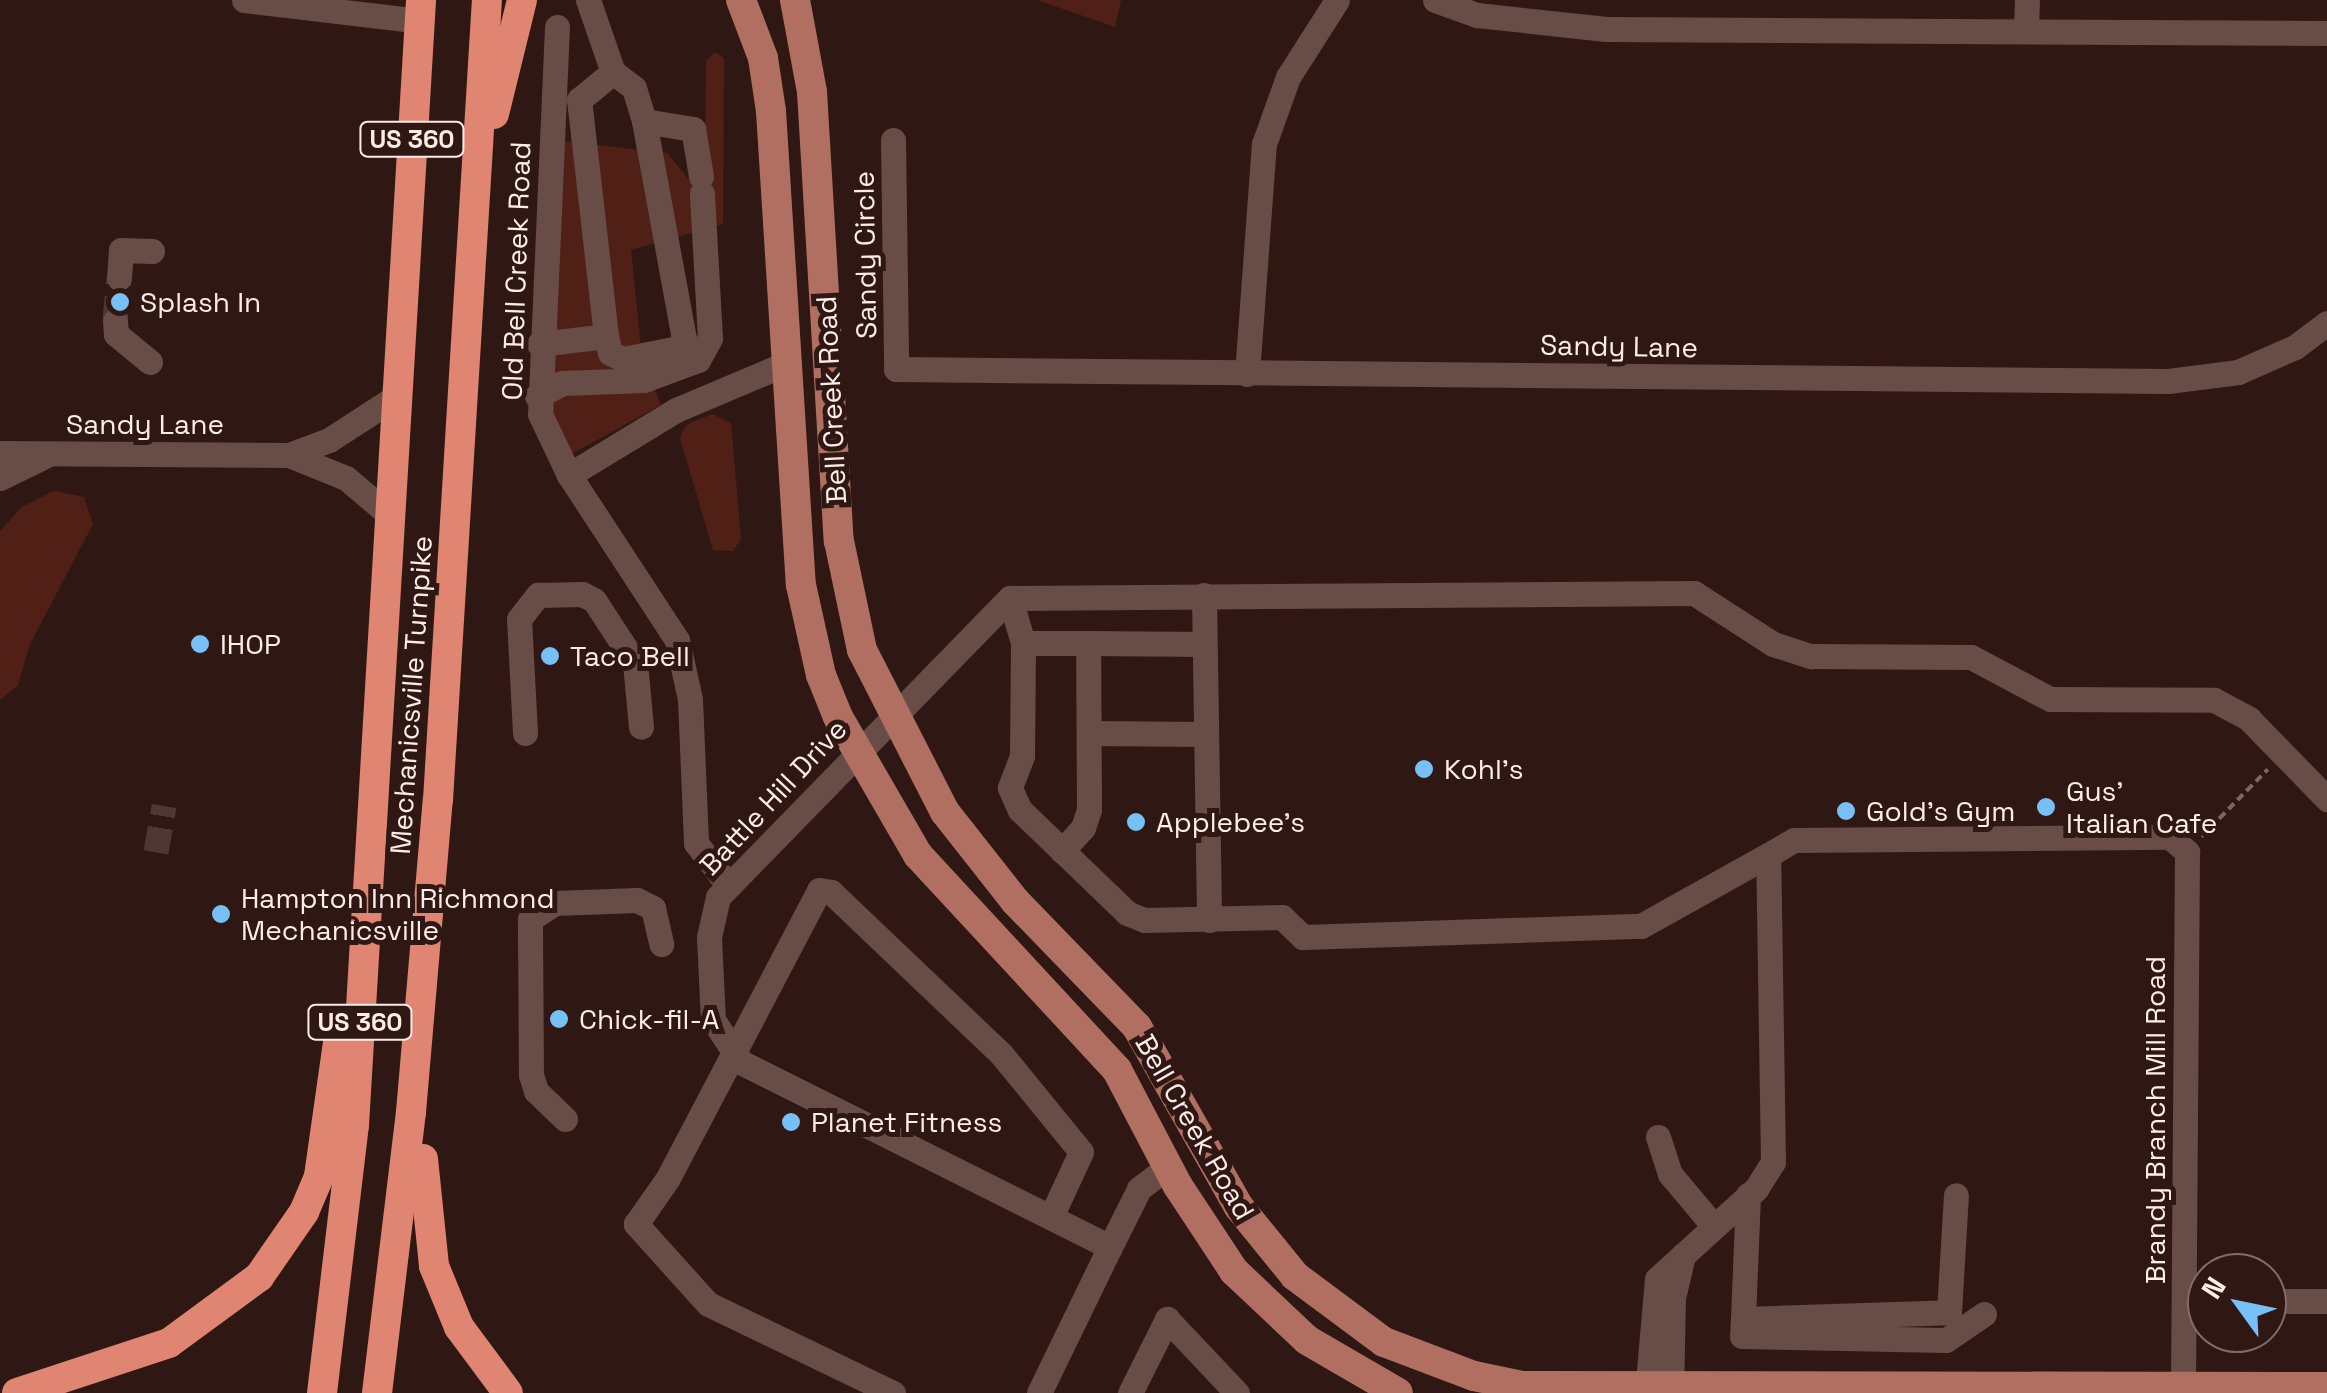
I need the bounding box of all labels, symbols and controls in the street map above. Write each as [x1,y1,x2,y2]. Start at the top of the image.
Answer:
road number: US 360 [357,119,467,159]
street label: Old Bell Creek Road [495,141,537,401]
street label: Sandy Circle [847,171,883,339]
place label: Splash In [140,285,261,319]
marker: Splash In [109,291,131,313]
street label: Bell Creek Road [809,295,853,505]
street label: Sandy Lane [1540,328,1698,364]
street label: Sandy Lane [66,407,224,441]
street label: Mechanicsville Turnpike [383,534,439,856]
place label: IHOP [220,627,281,661]
marker: IHOP [189,633,211,655]
place label: Taco Bell [570,639,690,673]
marker: Taco Bell [539,645,561,667]
street label: Battle Hill Drive [692,712,854,882]
place label: Kohl's [1444,752,1524,786]
marker: Kohl's [1413,758,1435,780]
place label: Gus' Italian Cafe [2066,774,2217,840]
place label: Gold's Gym [1866,794,2015,828]
marker: Gus' Italian Cafe [2035,796,2057,818]
marker: Gold's Gym [1835,800,1857,822]
place label: Applebee's [1156,805,1305,839]
marker: Applebee's [1125,811,1147,833]
place label: Hampton Inn Richmond Mechanicsville [241,881,554,947]
marker: Hampton Inn Richmond Mechanicsville [210,903,232,925]
street label: Brandy Branch Mill Road [2138,956,2172,1284]
road number: US 360 [305,1002,415,1042]
place label: Chick-fil-A [579,1002,719,1036]
marker: Chick-fil-A [548,1008,570,1030]
street label: Bell Creek Road [1128,1028,1262,1226]
place label: Planet Fitness [811,1105,1002,1139]
marker: Planet Fitness [780,1111,802,1133]
north arrow [2187,1253,2287,1353]
text: N [2193,1270,2234,1305]

